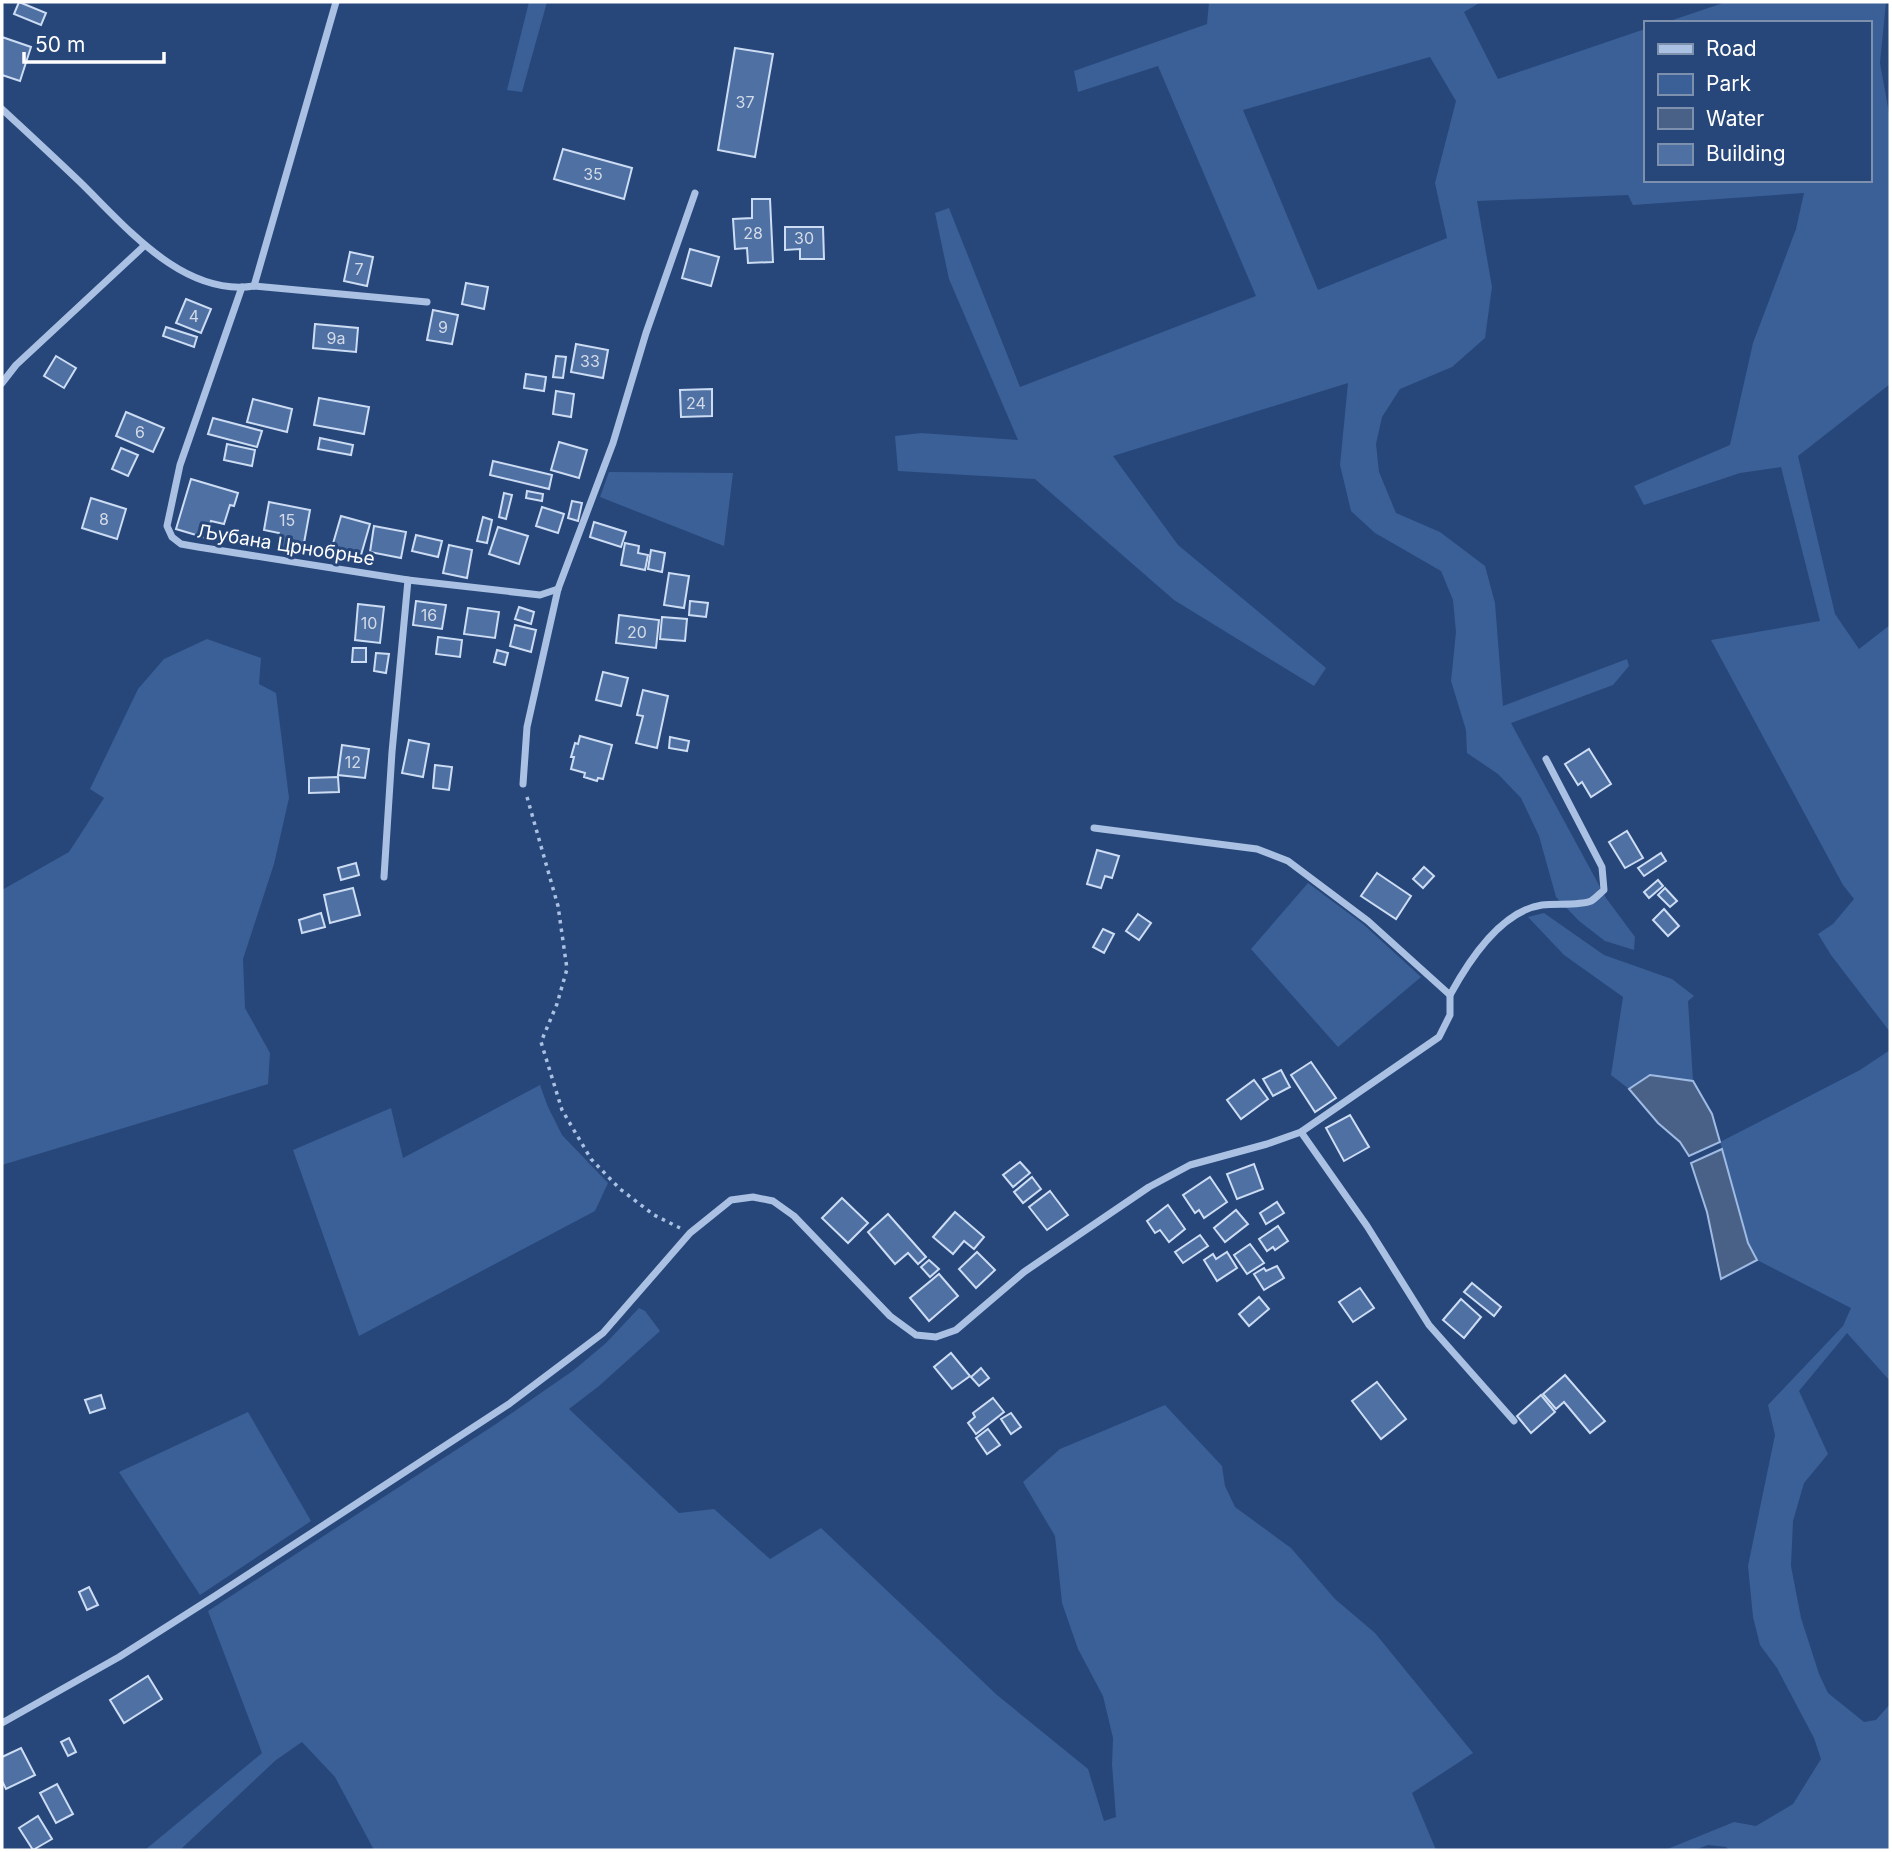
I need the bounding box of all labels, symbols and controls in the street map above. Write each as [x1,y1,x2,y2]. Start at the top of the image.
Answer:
scale bar [24,21,164,65]
legend [1644,21,1871,182]
text: 50 m [35,32,85,57]
text: Road [1706,36,1757,61]
text: Park [1706,71,1751,96]
house number: 37 [736,92,754,112]
text: Water [1706,106,1764,131]
text: Building [1706,141,1786,166]
house number: 35 [583,164,603,184]
house number: 28 [743,223,763,243]
house number: 30 [794,228,814,248]
house number: 7 [354,259,364,279]
house number: 4 [189,306,199,326]
house number: 9 [438,317,448,337]
house number: 9a [327,328,345,348]
house number: 33 [580,351,600,371]
house number: 24 [686,393,706,413]
house number: 6 [135,422,145,442]
house number: 8 [99,509,109,529]
house number: 15 [279,510,295,530]
street label: Љубана Црнобрње [196,520,376,570]
house number: 16 [421,605,437,625]
house number: 10 [361,613,377,633]
house number: 20 [627,622,647,642]
house number: 12 [345,752,361,772]

